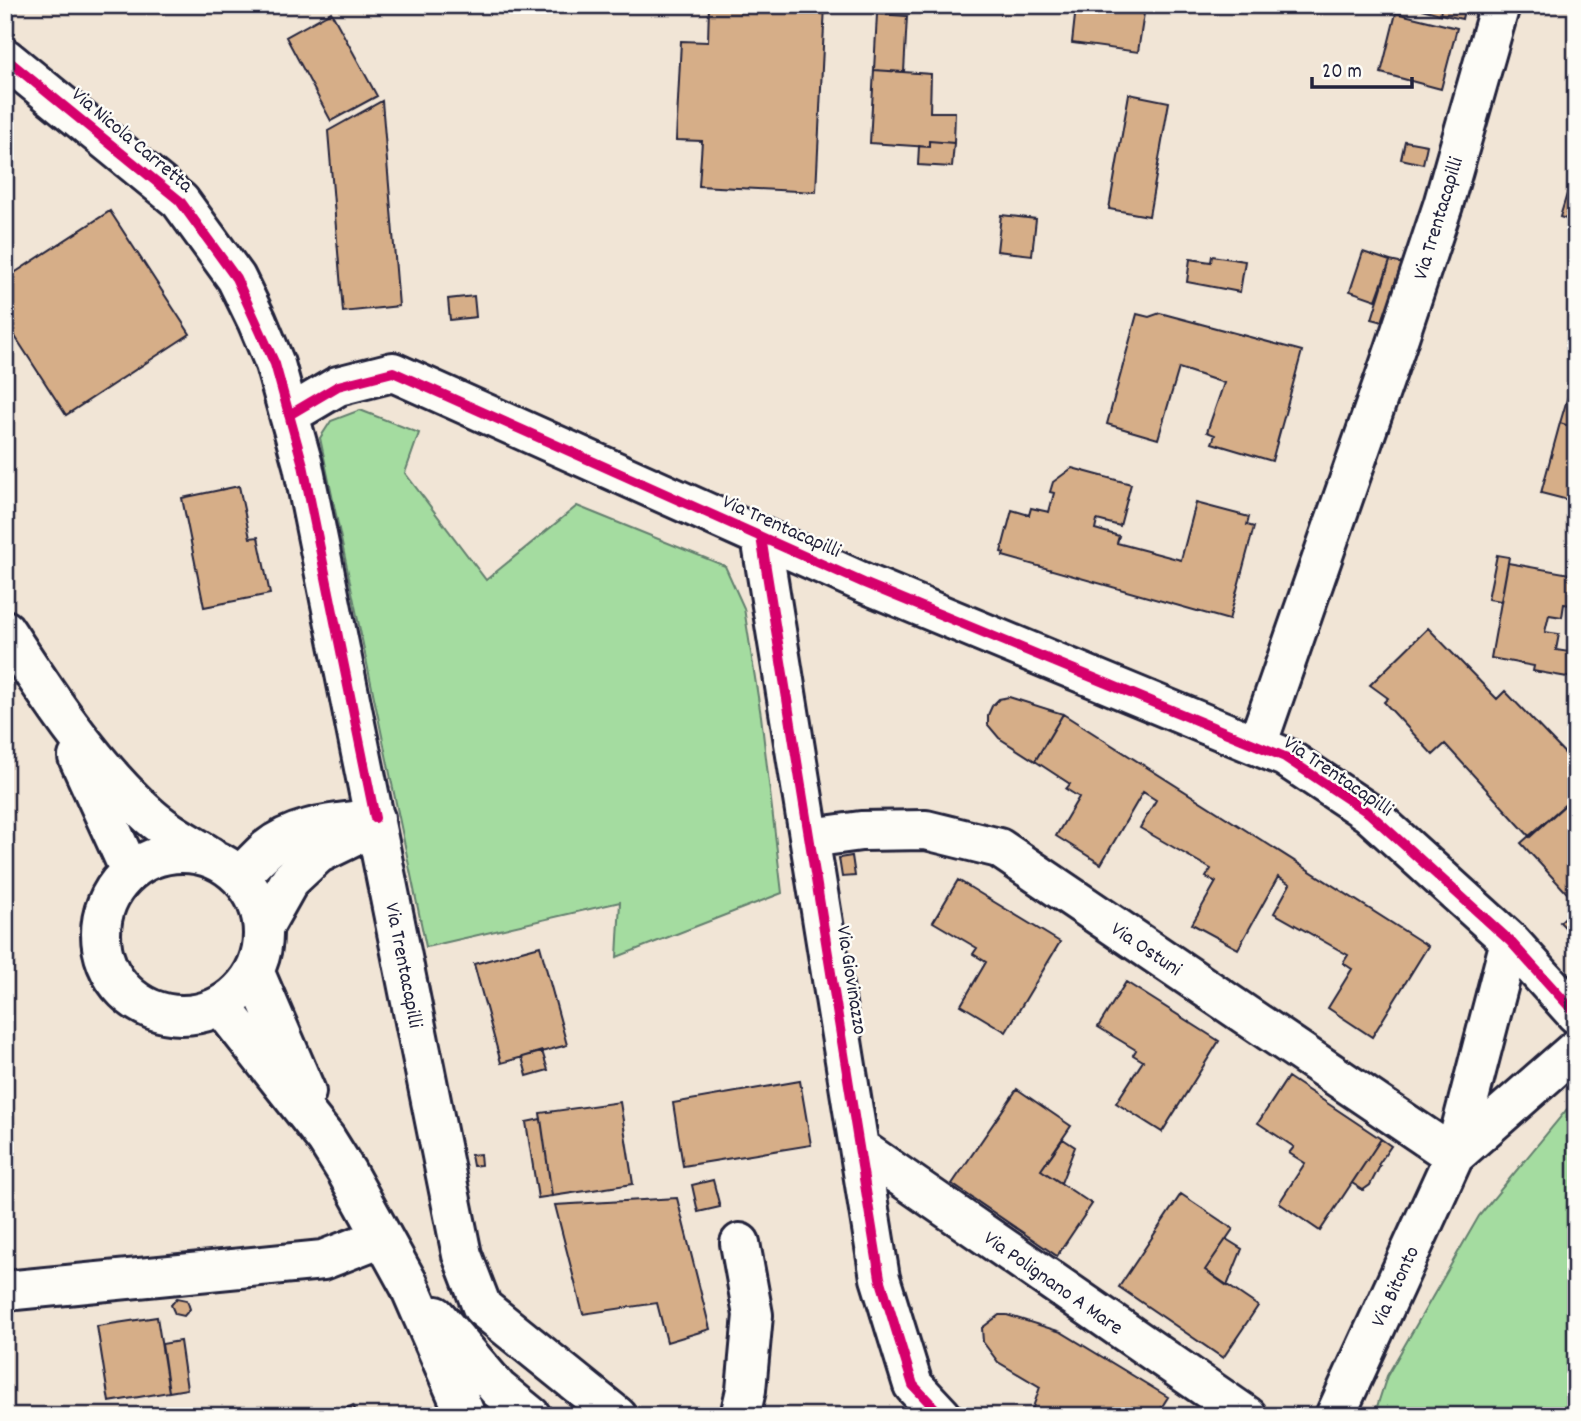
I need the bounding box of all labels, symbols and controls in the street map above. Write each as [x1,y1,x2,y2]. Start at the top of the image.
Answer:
scale bar [1312,46,1411,90]
text: 20 m [1322,58,1362,88]
street label: Via Nicola Carretta [64,81,199,202]
street label: Via Trentacapilli [1407,154,1473,284]
street label: Via Trentacapilli [717,488,845,567]
street label: Via Trentacapilli [1276,730,1398,826]
street label: Via Trentacapilli [375,900,429,1031]
street label: Via Ostuni [1104,916,1187,985]
street label: Via Giovinazzo [827,924,873,1037]
street label: Via Polignano A Mare [976,1225,1128,1344]
street label: Via Bitonto [1365,1242,1429,1333]

